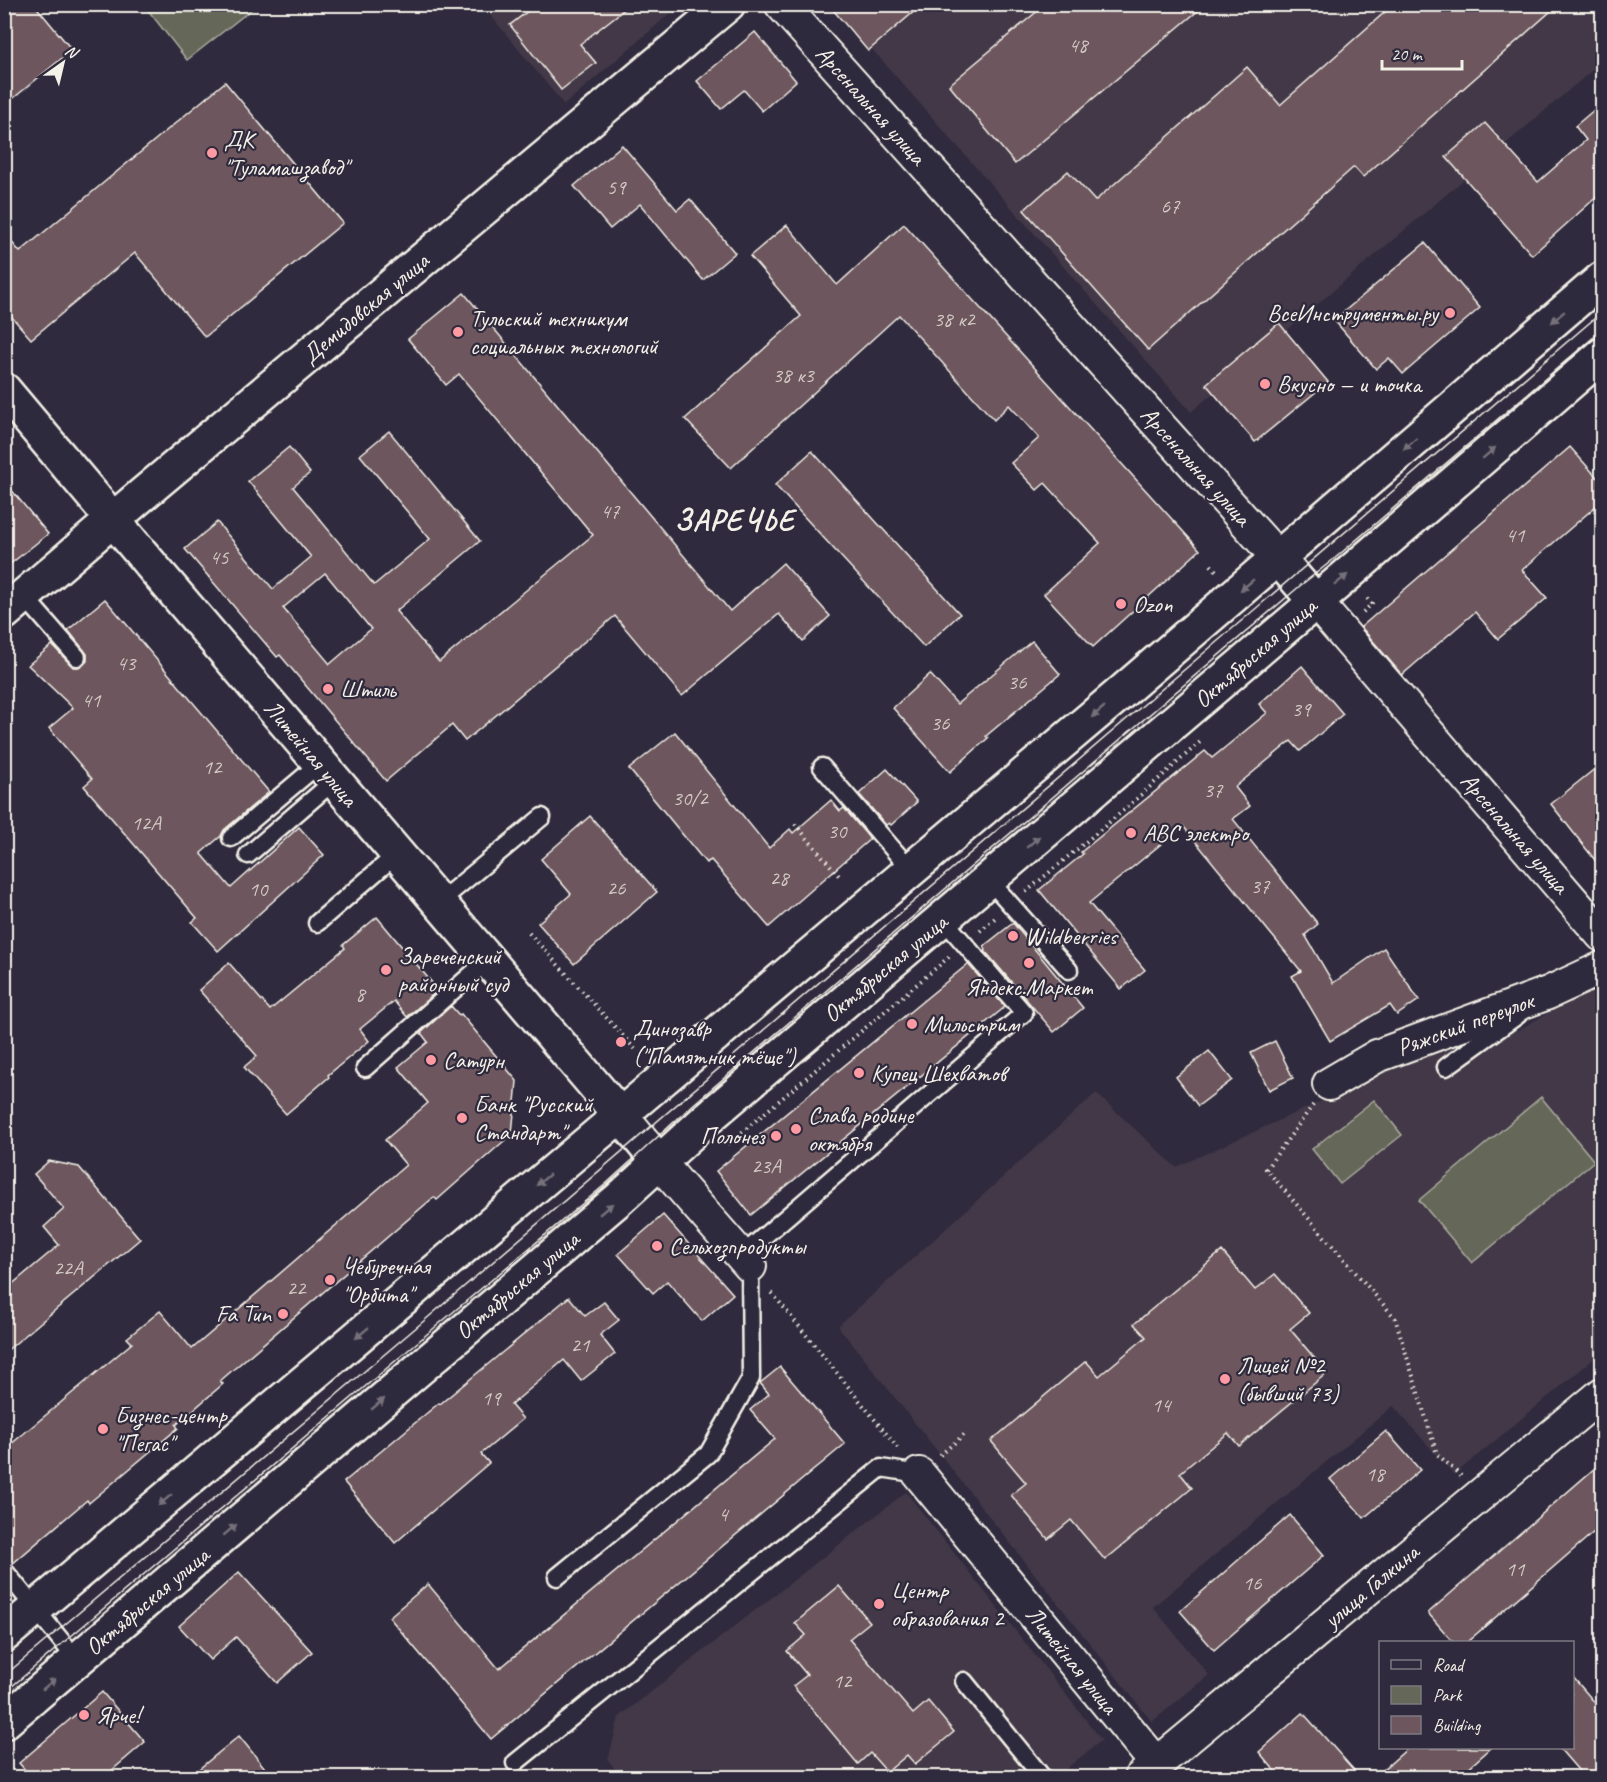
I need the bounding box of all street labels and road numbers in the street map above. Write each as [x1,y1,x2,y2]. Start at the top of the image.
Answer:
street label: Арсенальная улица [809,39,934,172]
street label: Демидовская улица [295,245,436,370]
street label: Арсенальная улица [1134,400,1259,533]
street label: Октябрьская улица [1187,590,1324,715]
street label: Литейная улица [258,693,365,814]
street label: Арсенальная улица [1454,766,1577,901]
street label: Октябрьская улица [817,906,955,1029]
street label: Ряжский переулок [1393,985,1539,1063]
street label: Октябрьская улица [449,1223,587,1346]
street label: улица Галкина [1316,1536,1427,1636]
street label: Октябрьская улица [79,1539,217,1662]
street label: Литейная улица [1019,1600,1126,1721]

